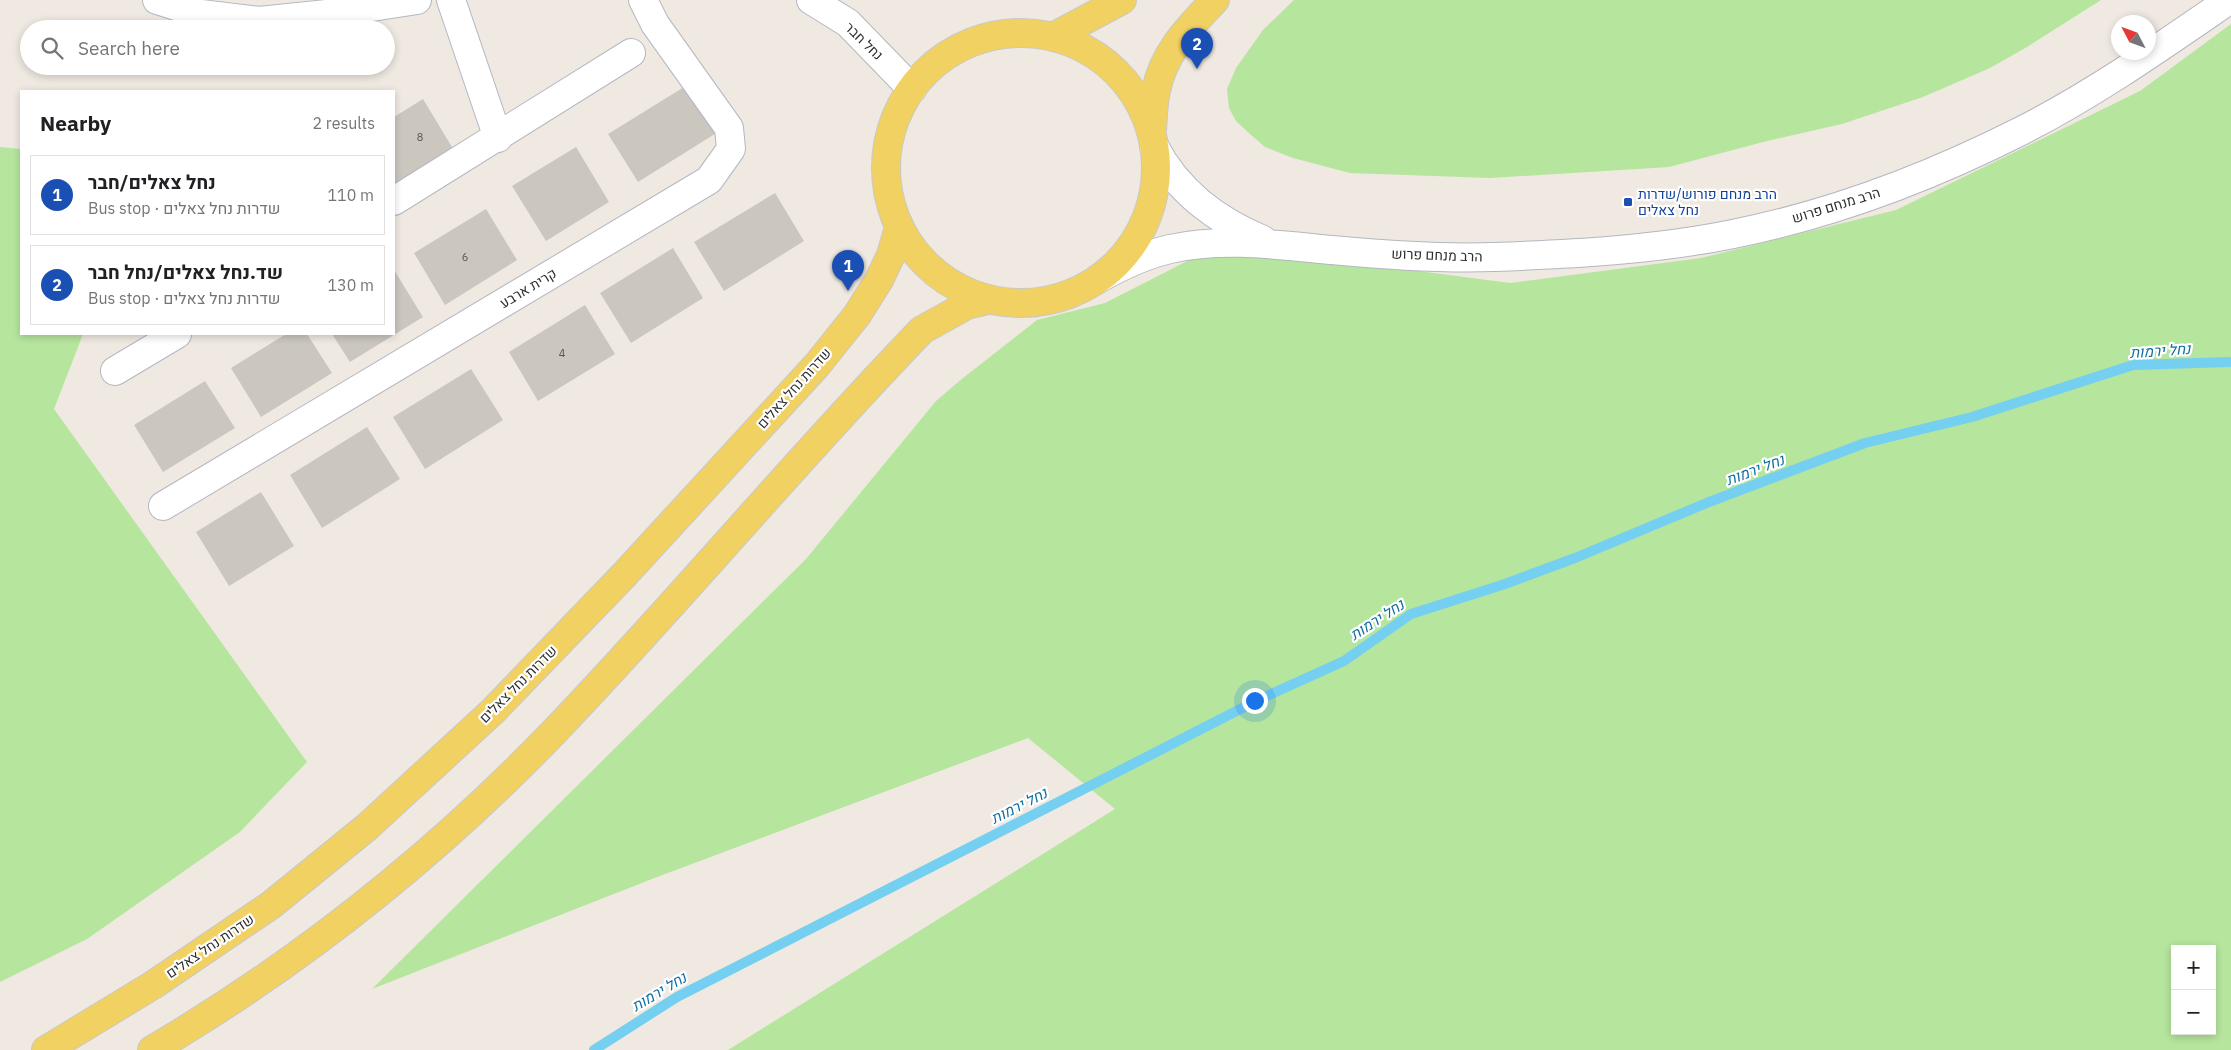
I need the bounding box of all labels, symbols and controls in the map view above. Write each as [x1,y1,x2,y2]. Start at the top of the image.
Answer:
north arrow [2111,15,2156,60]
street label: נחל חבר [841,18,887,64]
search box [20,20,395,75]
pin: 2 [1181,28,1213,69]
icon: search [38,34,66,62]
text: Search here [78,36,180,60]
text: Nearby [40,109,111,137]
text: 2 results [312,113,375,133]
house number: 8 [417,130,423,144]
text: נחל צאלים/חבר [88,170,216,194]
street label: הרב מנחם פרוש [1790,183,1882,227]
text: 1 [52,185,62,205]
text: 110 m [327,185,374,205]
place label: הרב מנחם פורוש/שדרות נחל צאלים [1638,185,1777,219]
marker: הרב מנחם פורוש/שדרות נחל צאלים [1622,196,1634,208]
text: Bus stop · שדרות נחל צאלים [88,198,280,218]
street label: הרב מנחם פרוש [1391,244,1483,266]
house number: 6 [462,250,468,264]
pin: 1 [832,250,864,291]
text: שד.נחל צאלים/נחל חבר [88,260,283,284]
street label: קרית ארבע [496,264,560,312]
text: 2 [52,275,62,295]
text: 130 m [327,275,374,295]
text: Bus stop · שדרות נחל צאלים [88,288,280,308]
water label: נחל ירמות [2129,339,2193,362]
street label: שדרות נחל צאלים [753,344,835,432]
house number: 4 [559,346,566,360]
water label: נחל ירמות [1723,449,1788,489]
water label: נחל ירמות [1346,594,1409,644]
street label: שדרות נחל צאלים [475,641,561,727]
your location [1242,688,1268,714]
water label: נחל ירמות [987,783,1052,828]
street label: שדרות נחל צאלים [162,910,258,982]
map controls [2171,945,2216,1035]
button: + [2171,945,2216,990]
water label: נחל ירמות [628,967,691,1015]
button: − [2171,990,2216,1035]

